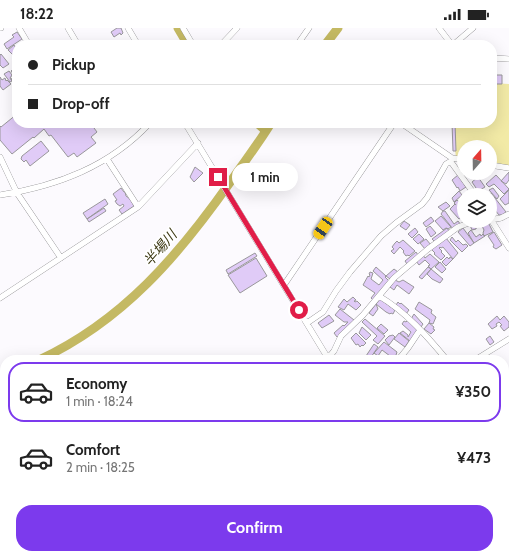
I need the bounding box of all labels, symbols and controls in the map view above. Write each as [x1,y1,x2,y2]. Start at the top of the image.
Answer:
text: 18:22 [20,5,54,23]
text: Pickup [52,56,95,74]
text: Drop-off [52,95,110,113]
north arrow [457,140,497,180]
map controls [457,140,497,228]
callout: 1 min [232,163,298,191]
route end [209,168,227,186]
text: 1 min [250,169,280,185]
button: layers [457,188,497,228]
car [311,215,335,241]
water label: 半場川 [139,225,182,270]
route start [290,301,308,319]
icon: car [18,374,54,410]
text: Economy [66,375,127,393]
text: ¥350 [455,383,491,401]
text: 1 min · 18:24 [66,393,133,409]
icon: car [18,440,54,476]
text: Comfort [66,441,120,459]
text: ¥473 [457,449,491,467]
text: 2 min · 18:25 [66,459,135,475]
button: Confirm [16,505,493,551]

